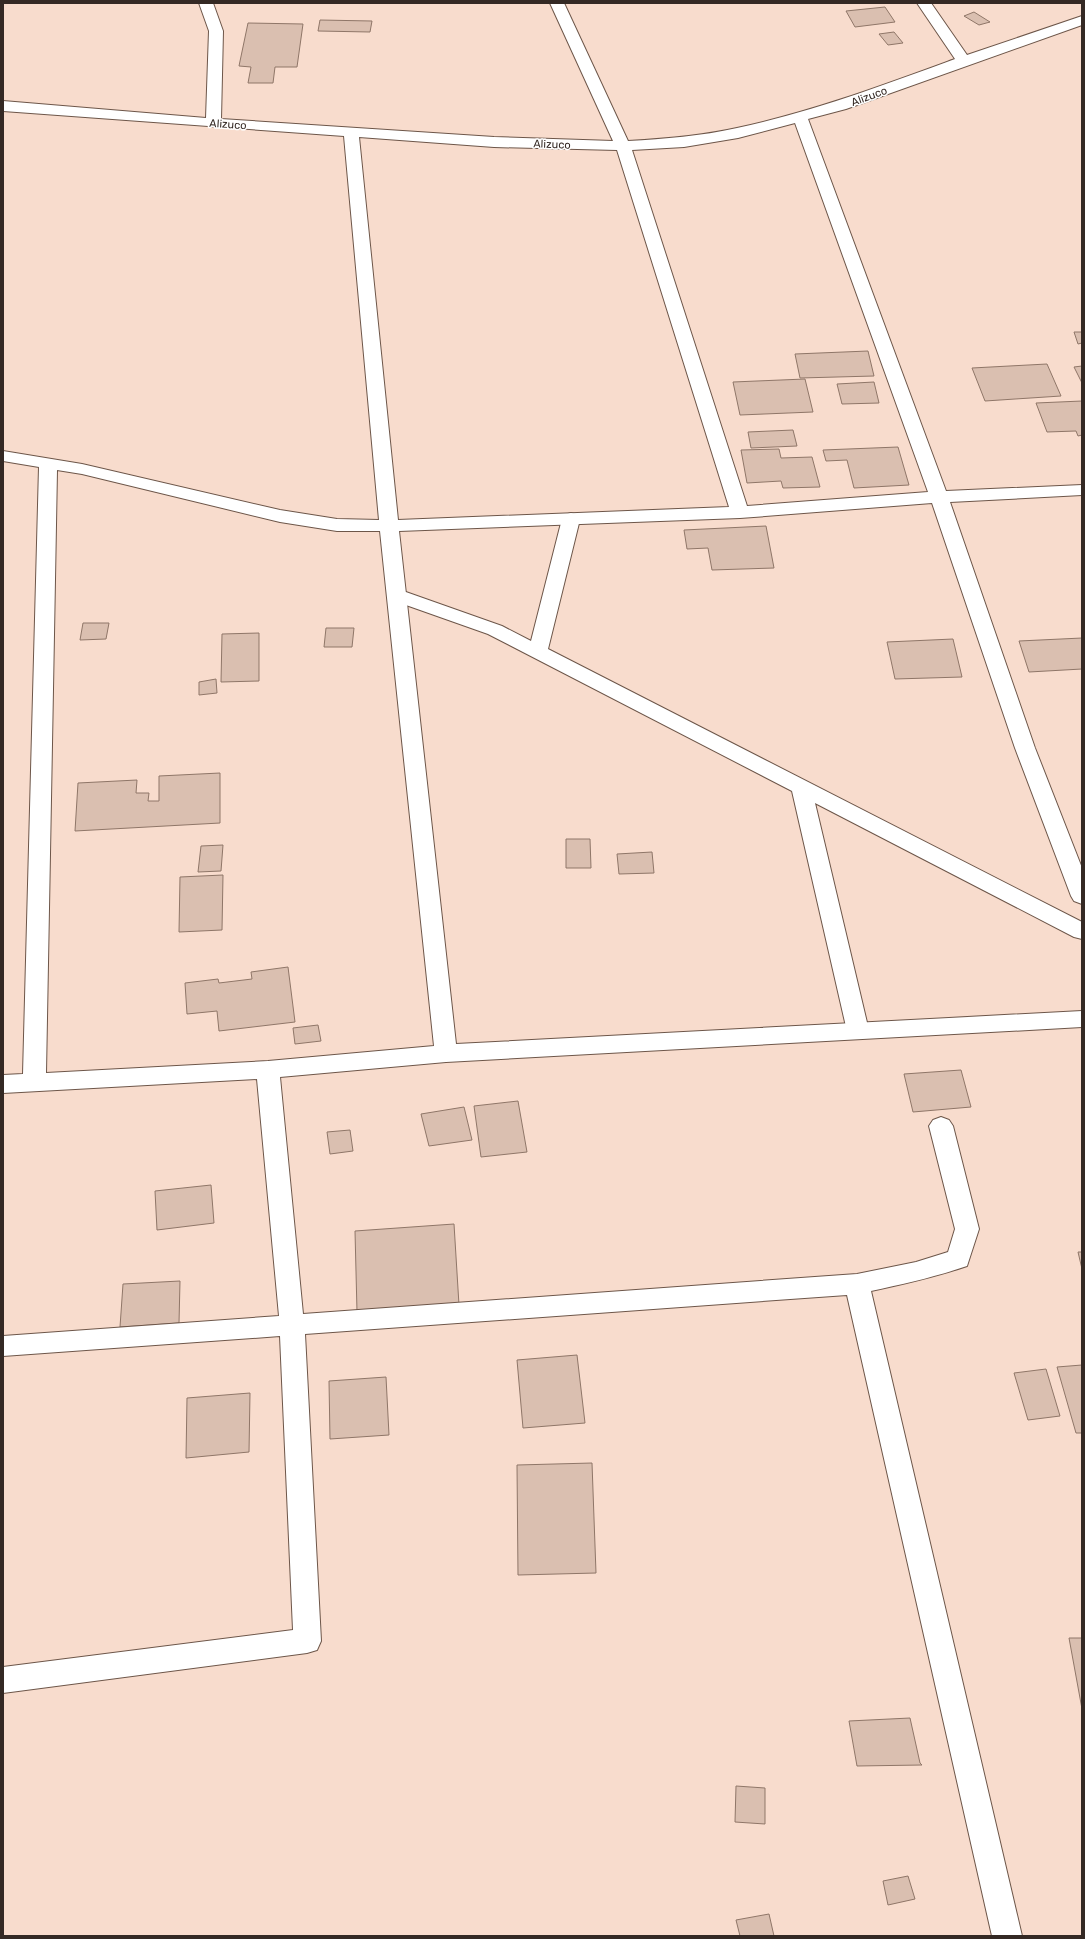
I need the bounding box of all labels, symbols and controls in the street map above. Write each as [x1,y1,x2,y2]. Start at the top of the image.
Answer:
street label: Alizuco [849,84,889,109]
street label: Alizuco [209,117,247,132]
street label: Alizuco [533,137,571,152]

